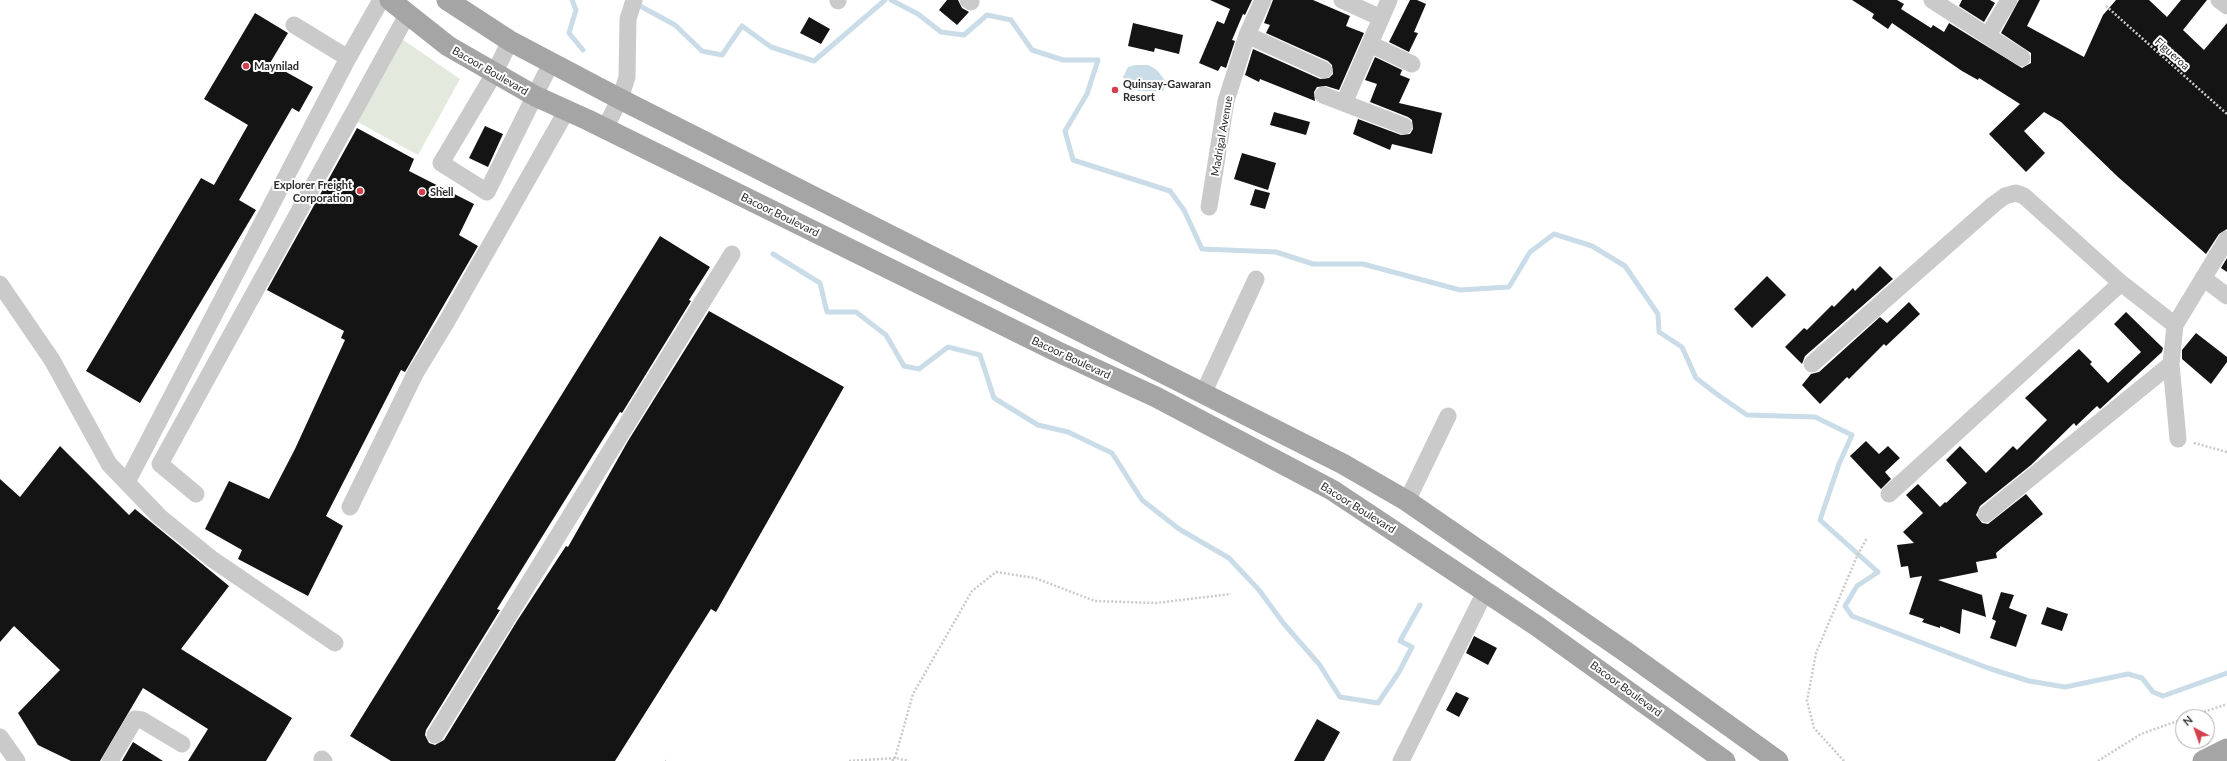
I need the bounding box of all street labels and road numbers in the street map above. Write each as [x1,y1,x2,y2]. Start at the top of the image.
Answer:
street label: Figueroa [2152,35,2192,73]
street label: Bacoor Boulevard [450,44,530,98]
street label: Madrigal Avenue [1208,95,1236,177]
street label: Bacoor Boulevard [739,190,821,240]
street label: Bacoor Boulevard [1029,334,1113,382]
street label: Bacoor Boulevard [1318,480,1398,536]
street label: Bacoor Boulevard [1587,659,1665,719]

